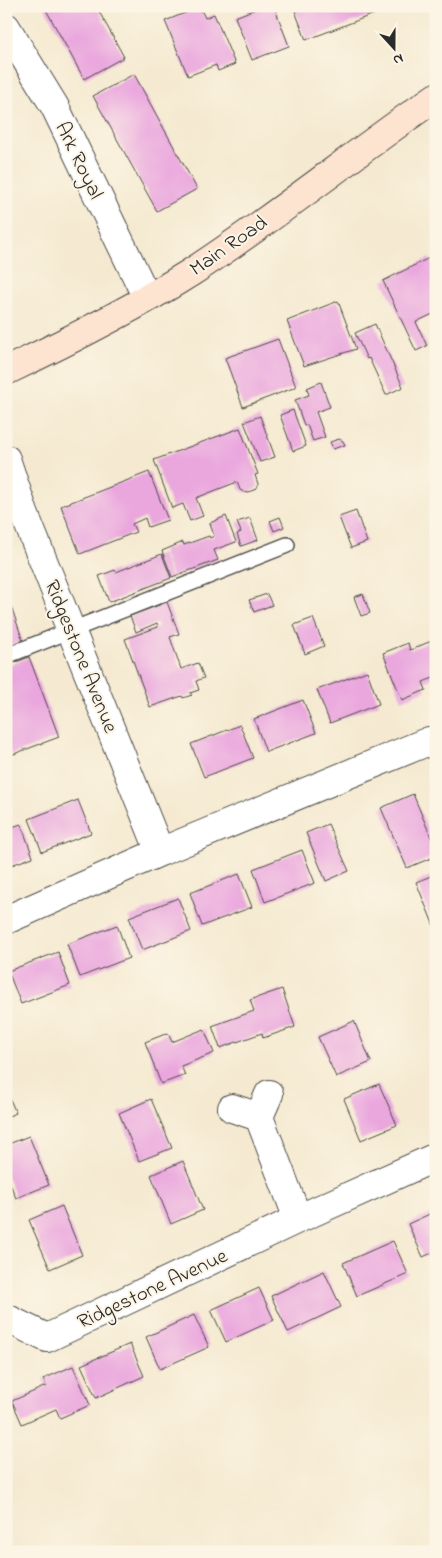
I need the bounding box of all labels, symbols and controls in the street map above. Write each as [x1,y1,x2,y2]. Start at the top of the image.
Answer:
north arrow [370,22,420,72]
text: N [390,47,406,70]
street label: Ark Royal [45,117,110,206]
street label: Main Road [184,209,274,284]
street label: Ridgestone Avenue [34,576,125,739]
street label: Ridgestone Avenue [73,1242,234,1340]

